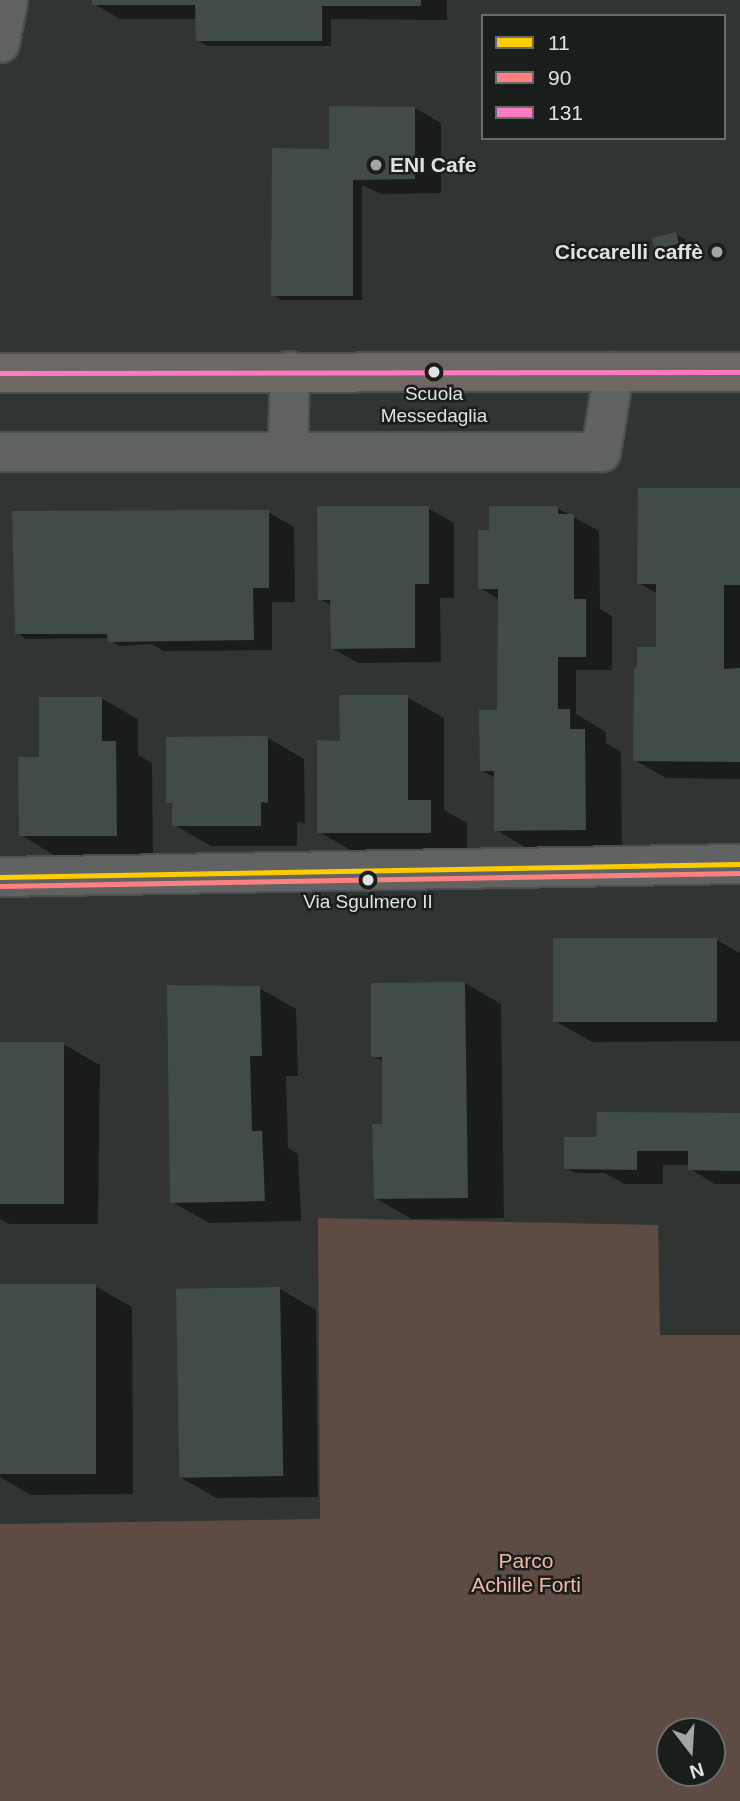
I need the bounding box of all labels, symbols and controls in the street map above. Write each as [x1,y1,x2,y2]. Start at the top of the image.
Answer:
legend [481,14,726,140]
text: 11 [548,31,570,54]
text: 90 [548,66,571,89]
text: 131 [548,101,583,124]
place label: ENI Cafe [390,152,476,178]
marker: ENI Cafe [368,157,384,173]
place label: Ciccarelli caffè [555,239,703,265]
marker: Ciccarelli caffè [709,244,725,260]
marker: Scuola Messedaglia [427,365,441,379]
place label: Scuola Messedaglia [381,383,487,427]
marker: Via Sgulmero II [361,873,375,887]
place label: Via Sgulmero II [303,891,433,913]
park label: Parco Achille Forti [471,1548,581,1598]
north arrow [656,1717,726,1787]
text: N [687,1759,706,1783]

